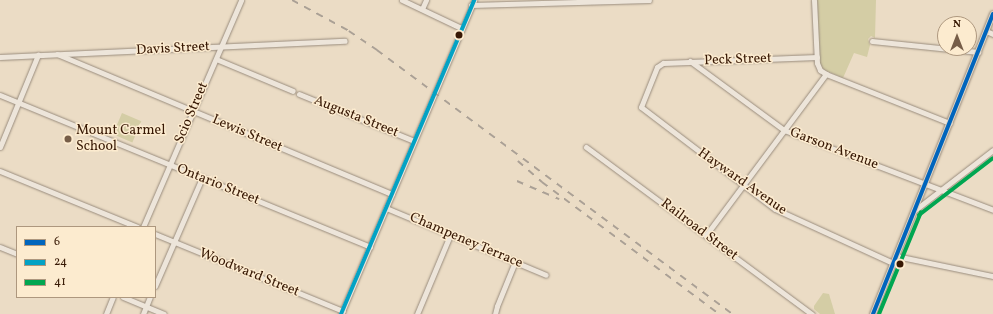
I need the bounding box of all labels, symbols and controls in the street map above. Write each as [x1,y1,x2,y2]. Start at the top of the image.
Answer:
north arrow [937,16,977,56]
text: N [953,17,961,32]
unlabelled marker [454,30,464,40]
street label: Davis Street [136,39,210,59]
street label: Peck Street [704,50,772,70]
street label: Scio Street [172,80,212,146]
street label: Augusta Street [311,92,401,142]
street label: Lewis Street [209,112,285,156]
place label: Mount Carmel School [76,123,165,156]
street label: Garson Avenue [787,124,881,174]
marker: Mount Carmel School [63,134,73,144]
street label: Hayward Avenue [694,145,790,219]
street label: Ontario Street [174,161,262,209]
street label: Railroad Street [657,195,741,265]
street label: Champeney Terrace [406,209,526,273]
legend [16,226,156,298]
text: 6 [54,234,60,250]
street label: Woodward Street [196,245,302,301]
text: 24 [54,254,67,270]
unlabelled marker [895,259,905,269]
text: 41 [54,274,66,290]

